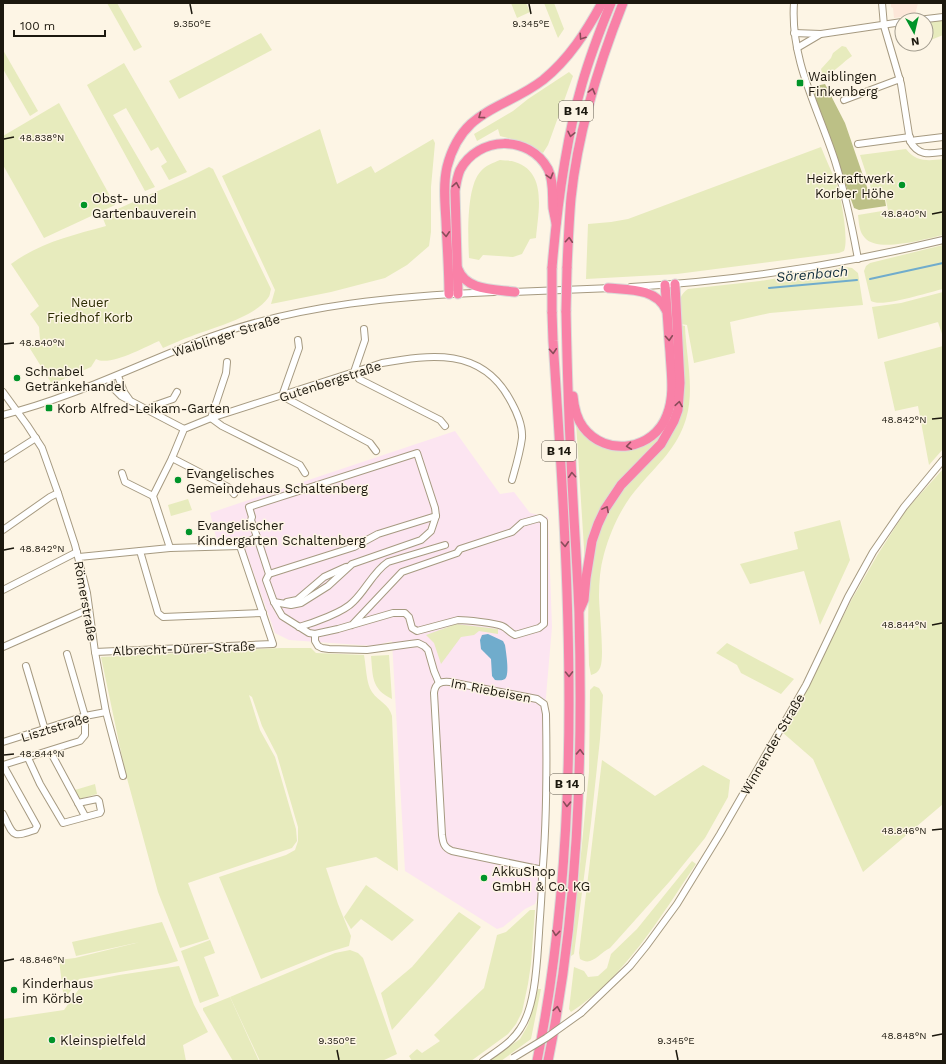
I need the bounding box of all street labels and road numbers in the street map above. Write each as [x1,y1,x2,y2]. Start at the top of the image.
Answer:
road number: B 14 [559,101,593,121]
street label: Waiblinger Straße [171,311,282,360]
street label: Gutenbergstraße [277,358,383,405]
road number: B 14 [542,441,576,461]
street label: Römerstraße [71,560,100,642]
street label: Albrecht-Dürer-Straße [112,639,256,658]
street label: Im Riebeisen [449,675,532,706]
street label: Winnender Straße [737,691,808,798]
street label: Lisztstraße [19,710,91,745]
road number: B 14 [550,774,584,794]

